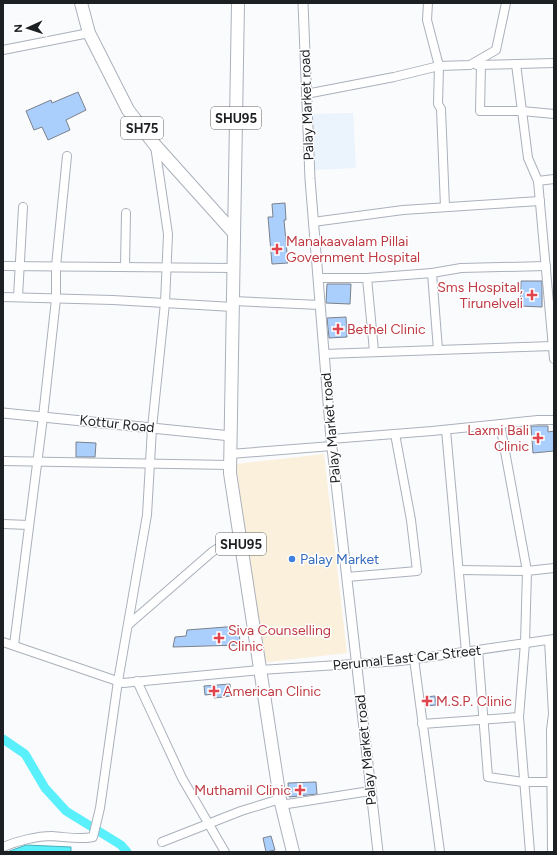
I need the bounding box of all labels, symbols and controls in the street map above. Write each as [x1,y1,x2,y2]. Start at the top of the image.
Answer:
north arrow [8,8,48,48]
text: N [12,24,25,33]
street label: Palay Market road [297,49,317,161]
road number: SHU95 [211,107,261,129]
road number: SH75 [121,117,163,139]
place label: Manakaavalam Pillai Government Hospital [286,233,420,266]
marker: Manakaavalam Pillai Government Hospital [271,243,283,255]
place label: Sms Hospital, Tirunelveli [437,279,523,312]
marker: Sms Hospital, Tirunelveli [526,289,538,301]
place label: Bethel Clinic [347,321,426,338]
marker: Bethel Clinic [332,323,344,335]
street label: Palay Market road [318,372,344,484]
street label: Kottur Road [79,412,155,436]
place label: Laxmi Bali Clinic [467,422,529,455]
marker: Laxmi Bali Clinic [532,432,544,444]
road number: SHU95 [216,533,266,555]
place label: Palay Market [300,551,379,568]
marker: Palay Market [287,554,297,564]
place label: Siva Counselling Clinic [228,622,331,655]
marker: Siva Counselling Clinic [213,632,225,644]
street label: Perumal East Car Street [332,642,482,674]
place label: American Clinic [223,683,321,700]
marker: American Clinic [208,685,220,697]
place label: M.S.P. Clinic [436,693,512,710]
street label: Palay Market road [352,694,380,806]
marker: M.S.P. Clinic [421,695,433,707]
place label: Muthamil Clinic [194,782,291,799]
marker: Muthamil Clinic [294,784,306,796]

